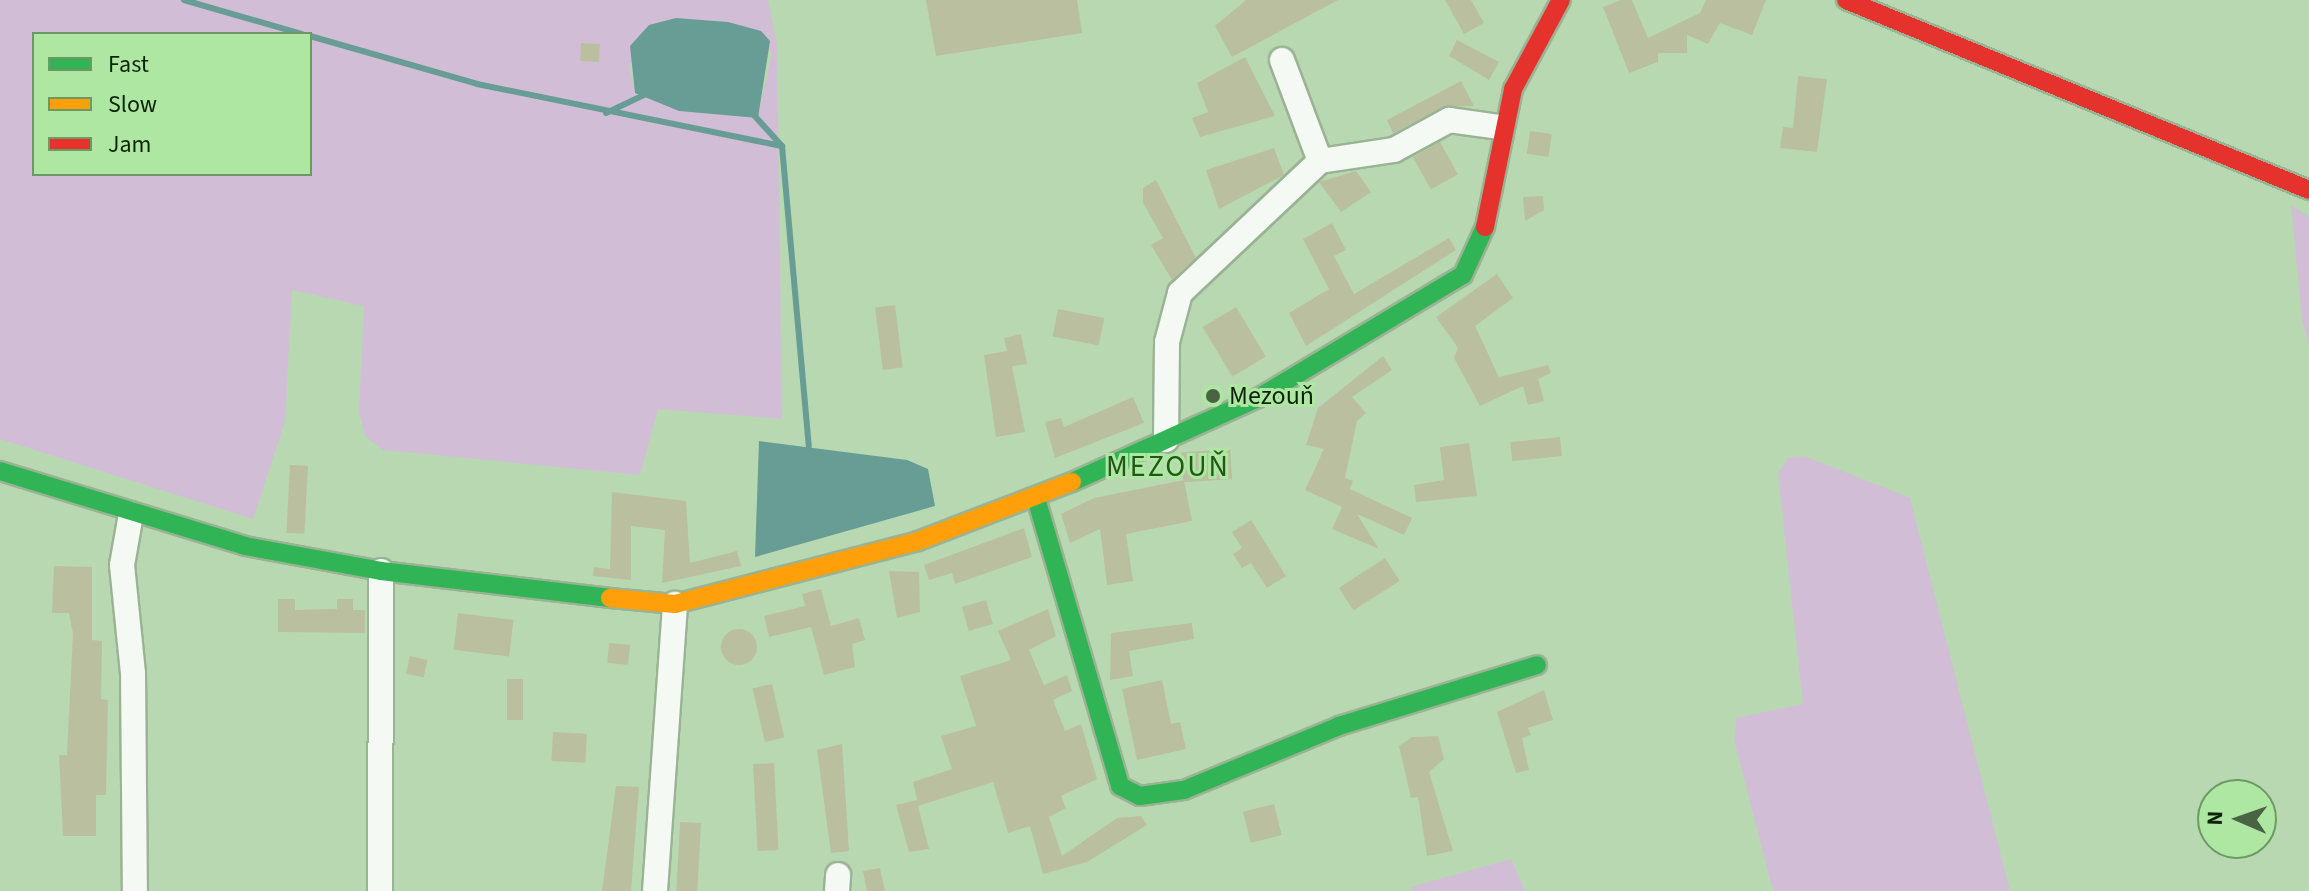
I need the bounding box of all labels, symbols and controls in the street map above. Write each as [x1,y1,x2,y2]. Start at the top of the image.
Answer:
legend [32,32,312,176]
text: Fast [108,47,149,82]
text: Slow [108,87,157,122]
text: Jam [108,127,152,162]
place label: Mezouň [1229,380,1314,412]
marker: Mezouň [1204,387,1222,405]
district label: MEZOUŇ [1106,449,1230,485]
north arrow [2197,779,2277,859]
text: N [2199,810,2231,826]

